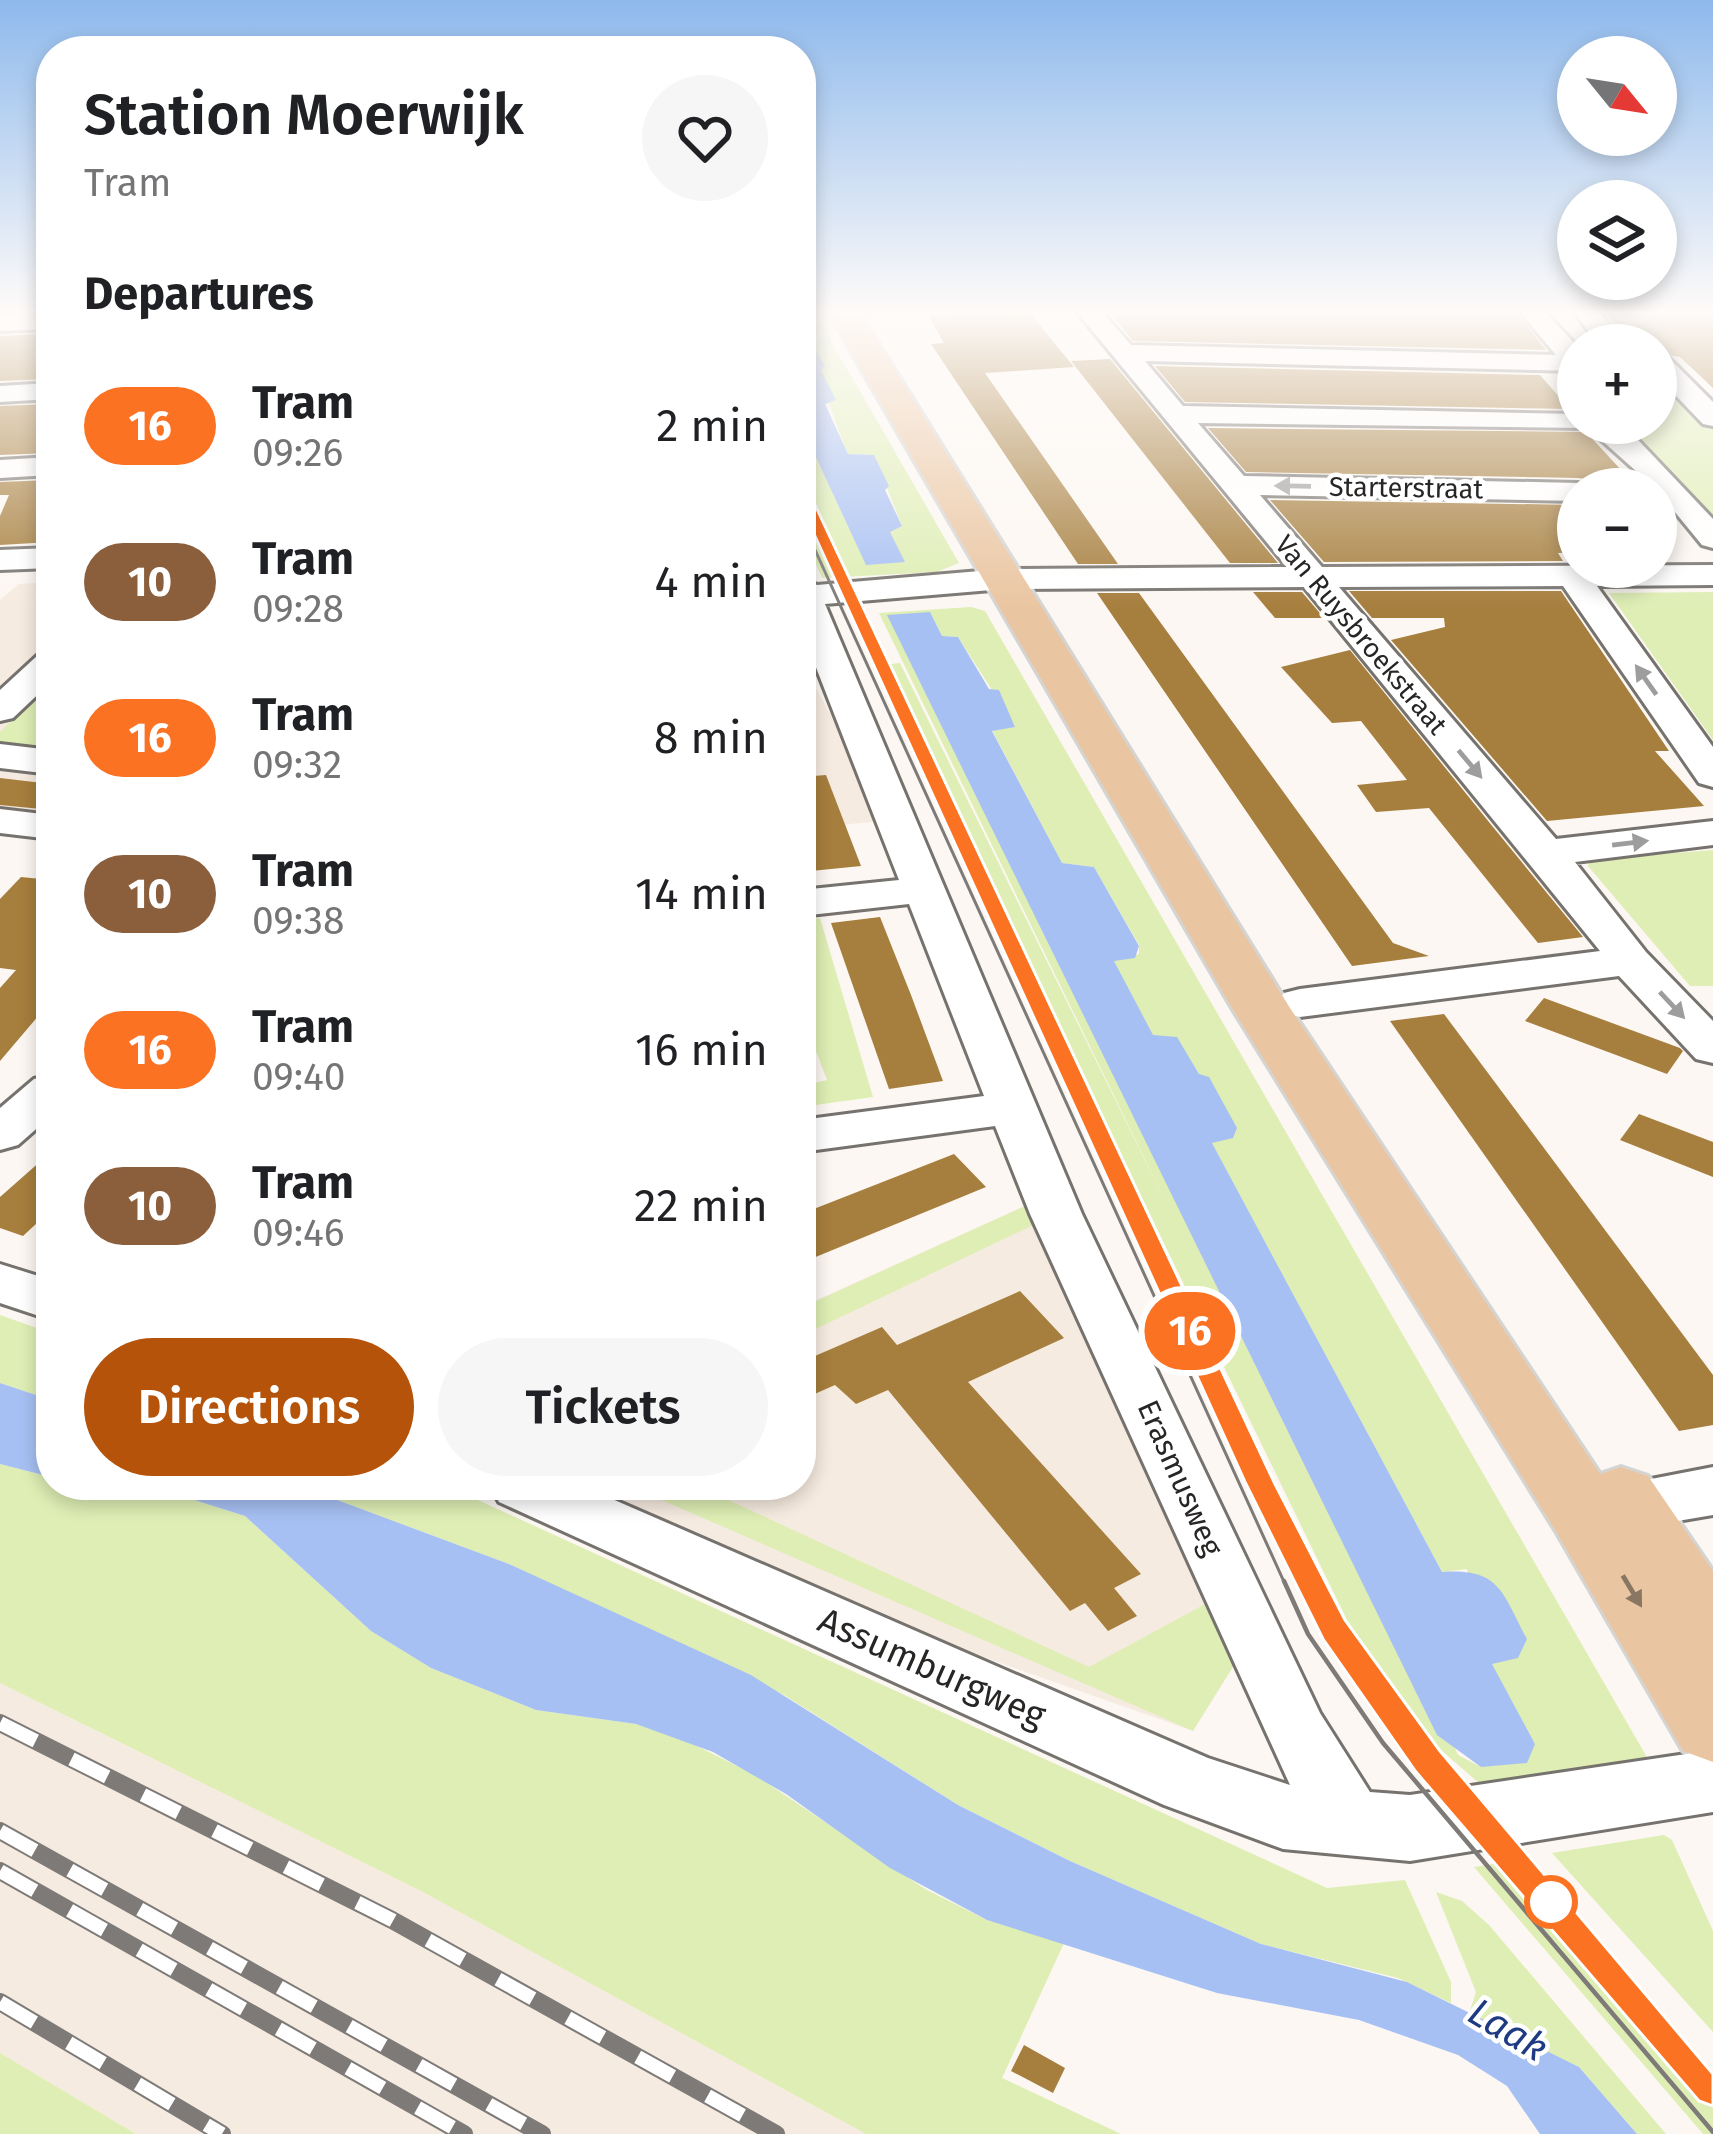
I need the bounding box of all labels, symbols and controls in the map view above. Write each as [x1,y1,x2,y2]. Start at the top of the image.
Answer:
north arrow [1557,36,1677,156]
map controls [1557,36,1677,588]
button: heart [642,75,768,201]
text: Station Moerwijk [84,81,524,149]
text: Tram [84,160,171,206]
button: layers [1557,180,1677,300]
text: Departures [84,267,314,321]
button: + [1557,324,1677,444]
text: Tram [252,376,354,430]
text: 2 min [656,399,768,453]
text: 16 [128,401,172,451]
text: 09:26 [252,430,343,476]
button: − [1557,468,1677,588]
street label: Starterstraat [1329,471,1484,505]
one-way arrow [1273,476,1311,495]
street label: Van Ruysbroekstraat [1268,529,1454,741]
text: Tram [252,532,354,586]
text: 4 min [655,555,768,609]
text: 10 [128,557,172,607]
text: 09:28 [252,586,344,632]
one-way arrow [1635,663,1658,696]
text: Tram [252,688,354,742]
text: 8 min [654,711,768,765]
text: 16 [128,713,172,763]
text: 09:32 [252,742,342,788]
one-way arrow [1457,749,1483,779]
one-way arrow [1612,834,1649,853]
text: Tram [252,844,354,898]
text: 14 min [635,867,768,921]
text: 10 [128,869,172,919]
text: 09:38 [252,898,345,944]
one-way arrow [1657,990,1685,1019]
text: Tram [252,1000,354,1054]
text: 16 min [635,1023,768,1077]
text: 16 [128,1025,172,1075]
text: 09:40 [252,1054,346,1100]
text: Tram [252,1156,354,1210]
text: 22 min [634,1179,768,1233]
text: 10 [128,1181,172,1231]
text: 09:46 [252,1210,345,1256]
line badge: 16 [1136,1292,1244,1370]
text: 16 [1168,1306,1212,1356]
button: Directions [84,1338,414,1476]
button: Tickets [438,1338,768,1476]
street label: Erasmusweg [1130,1395,1231,1562]
one-way arrow [1621,1574,1642,1608]
street label: Assumburgweg [811,1598,1053,1738]
unlabelled marker [1526,1877,1576,1927]
water label: Laak [1460,1989,1556,2071]

